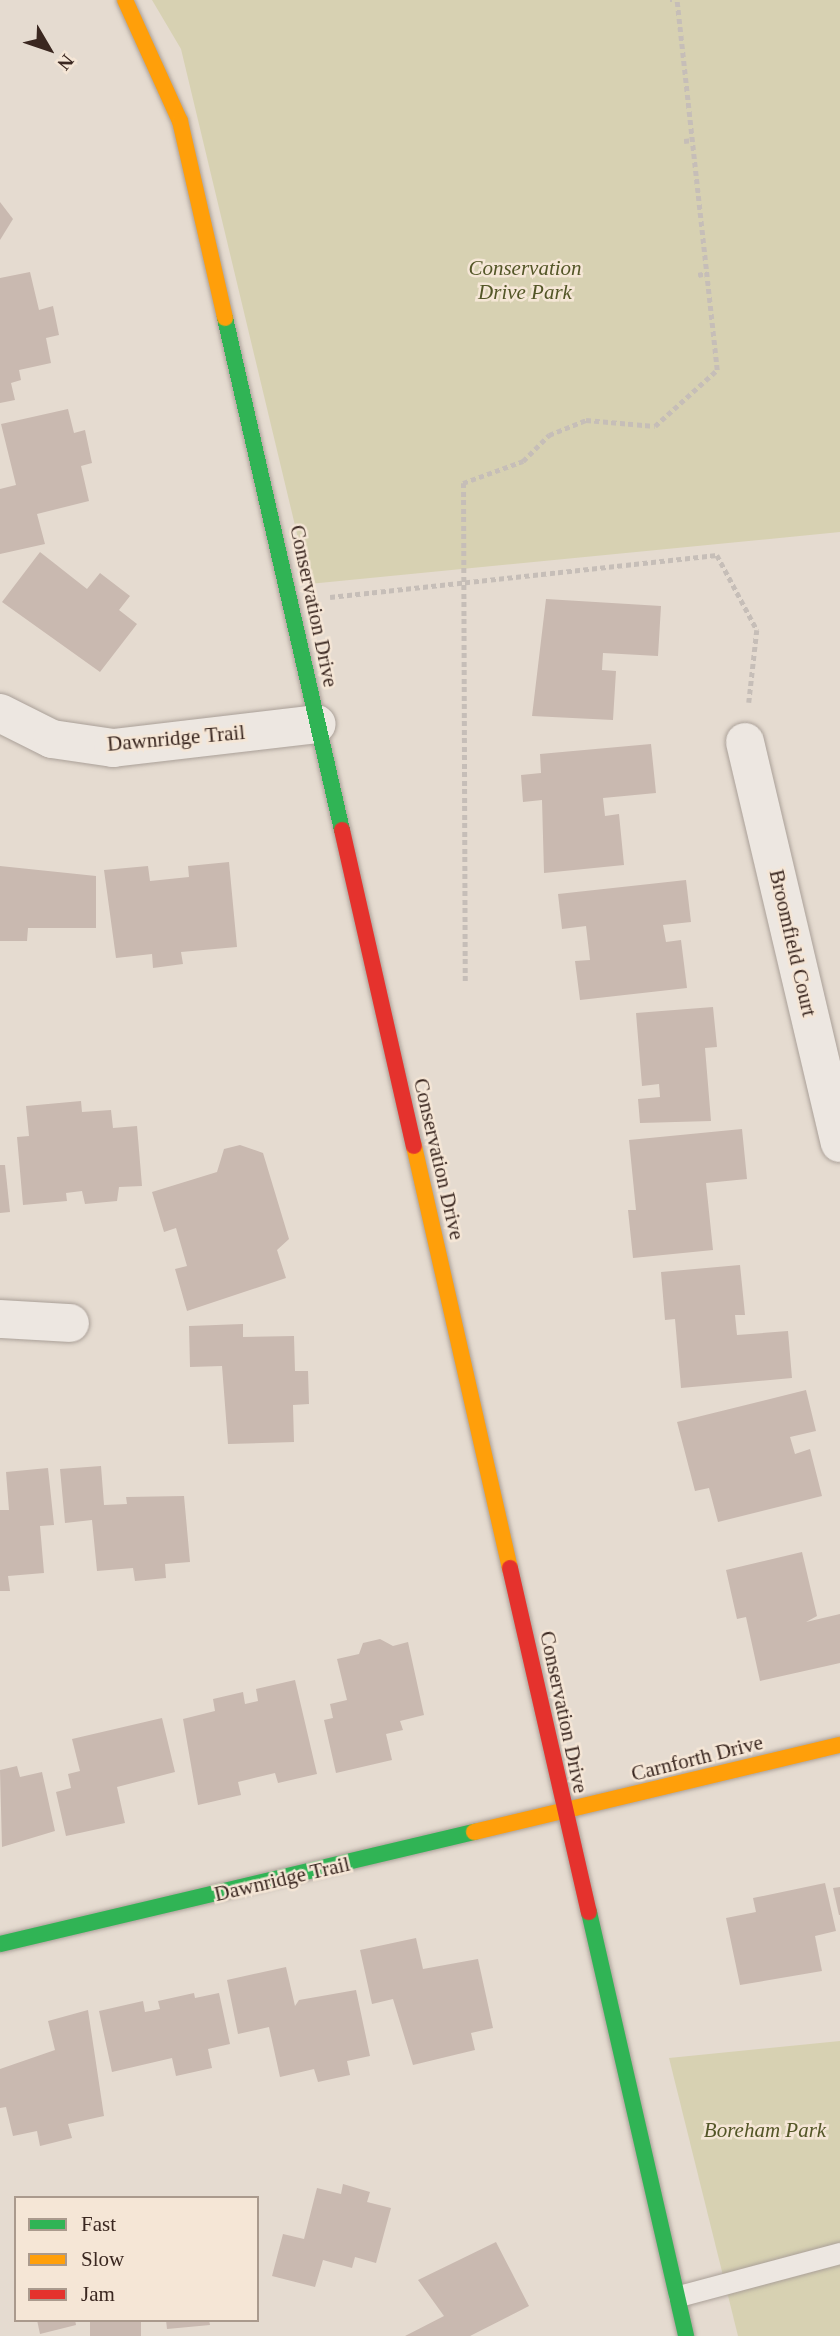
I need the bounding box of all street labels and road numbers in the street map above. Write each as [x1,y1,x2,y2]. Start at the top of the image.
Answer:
street label: Conservation Drive [285,523,343,689]
street label: Dawnridge Trail [106,719,246,757]
street label: Broomfield Court [764,867,822,1019]
street label: Conservation Drive [408,1076,470,1242]
street label: Conservation Drive [535,1629,593,1795]
street label: Carnforth Drive [629,1729,765,1787]
street label: Dawnridge Trail [212,1851,352,1907]

